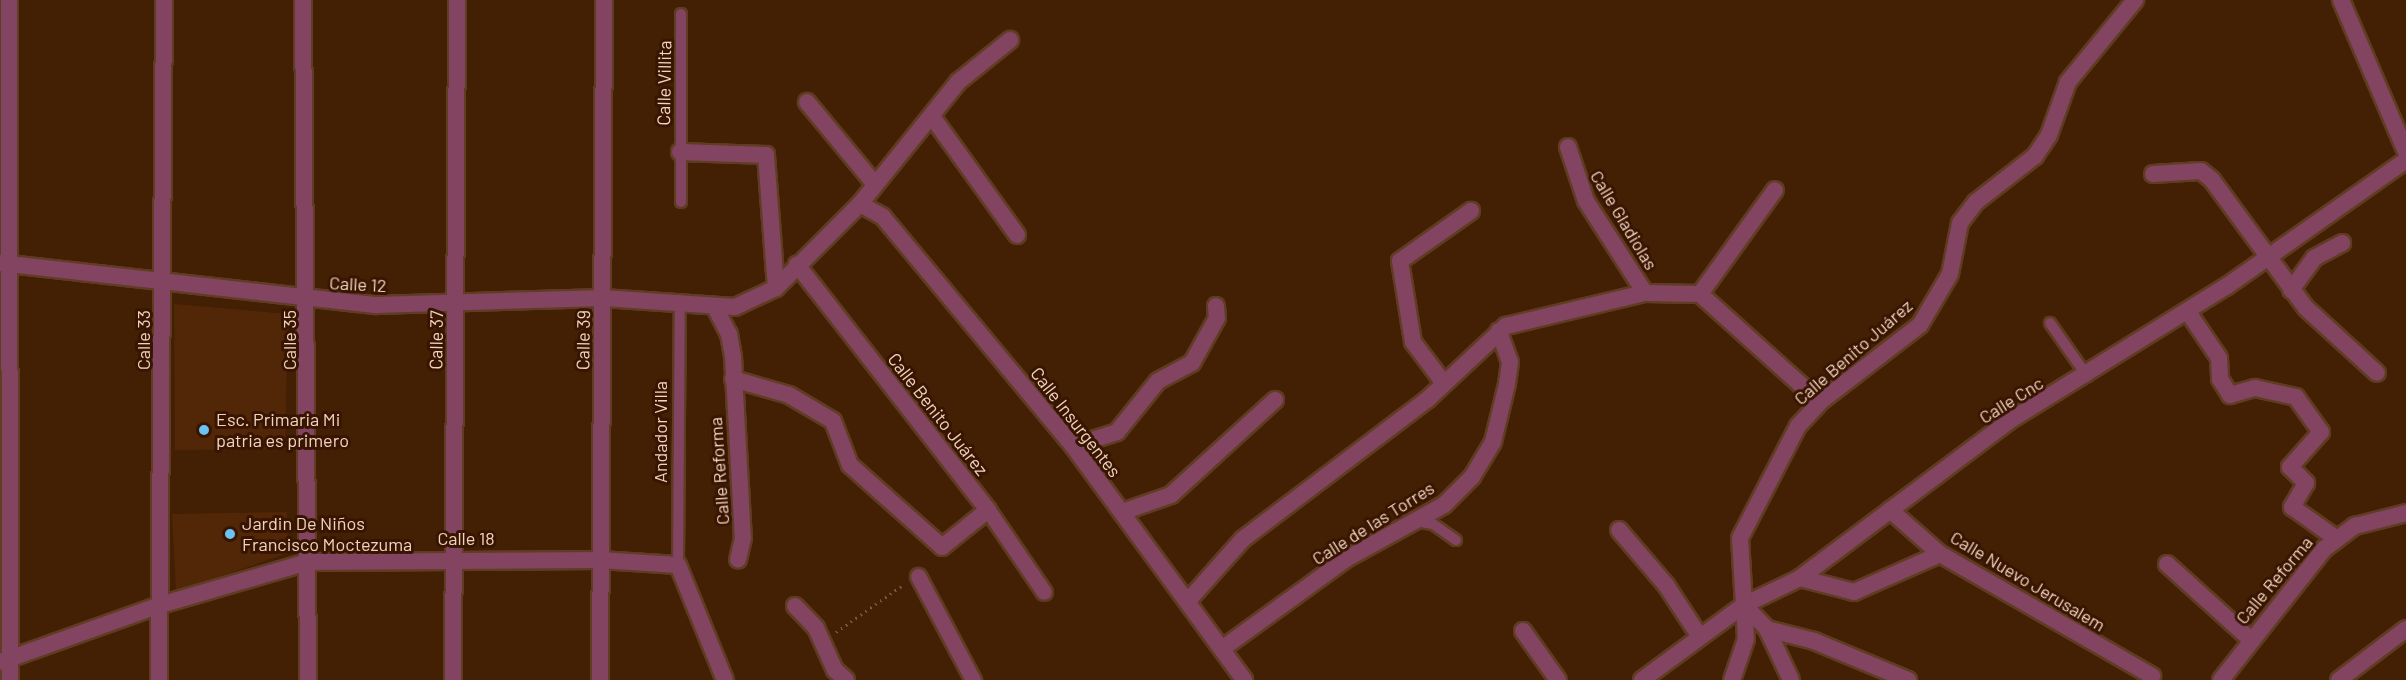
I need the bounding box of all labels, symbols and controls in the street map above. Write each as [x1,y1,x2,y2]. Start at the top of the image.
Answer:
street label: Calle Villita [652,40,676,126]
street label: Calle Gladiolas [1586,166,1662,274]
street label: Calle 12 [329,272,387,296]
street label: Calle Benito Juárez [1789,295,1917,409]
street label: Calle 33 [132,310,154,370]
street label: Calle 35 [278,310,300,370]
street label: Calle 37 [425,310,447,370]
street label: Calle 39 [572,310,594,370]
street label: Calle Benito Juárez [883,348,993,480]
street label: Calle Insurgentes [1026,363,1126,481]
street label: Calle Cnc [1975,372,2047,428]
street label: Andador Villa [649,381,671,483]
place label: Esc. Primaria Mi patria es primero [216,409,349,452]
street label: Calle Reforma [704,416,734,526]
marker: Esc. Primaria Mi patria es primero [197,423,211,437]
street label: Calle de las Torres [1308,477,1438,569]
place label: Jardin De Niños Francisco Moctezuma [242,513,412,556]
street label: Calle Nuevo Jerusalem [1947,526,2109,636]
marker: Jardin De Niños Francisco Moctezuma [223,527,237,541]
street label: Calle 18 [437,527,495,549]
street label: Calle Reforma [2231,532,2317,628]

